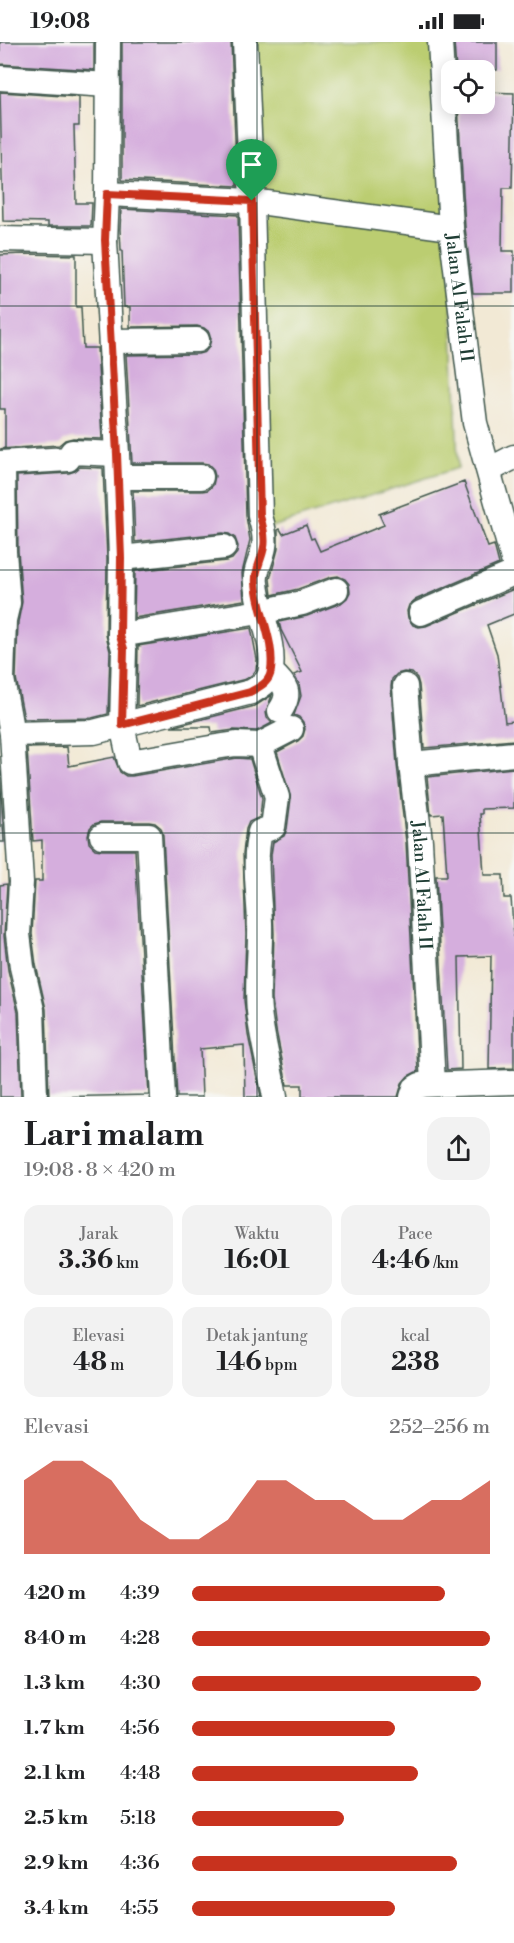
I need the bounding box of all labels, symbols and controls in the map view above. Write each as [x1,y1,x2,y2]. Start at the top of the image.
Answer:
text: 19:08 [30,8,90,35]
map controls [441,60,495,114]
button: locate [441,60,495,114]
pin [226,139,277,201]
icon: arrive [235,148,268,181]
street label: Jalan Al Falah II [440,231,479,363]
street label: Jalan Al Falah II [406,818,437,951]
text: Lari malam [24,1115,204,1156]
button: share [427,1117,490,1180]
text: 19:08 · 8 × 420 m [24,1158,176,1183]
text: Jarak [80,1224,118,1244]
text: Waktu [235,1224,279,1244]
text: Pace [398,1224,433,1244]
text: 3.36 [58,1244,113,1276]
text: 16:01 [224,1244,290,1276]
text: 4:46 [372,1244,430,1276]
text: km [113,1253,139,1273]
text: /km [430,1253,459,1273]
text: Elevasi [73,1326,125,1346]
text: Detak jantung [206,1326,308,1346]
text: kcal [401,1326,430,1346]
text: 48 [73,1346,107,1378]
text: 146 [217,1346,262,1378]
text: 238 [391,1346,440,1378]
text: m [107,1355,124,1375]
text: bpm [262,1355,297,1375]
text: Elevasi [24,1415,89,1440]
text: 252–256 m [389,1415,490,1440]
text: 420 m [24,1581,86,1606]
text: 4:39 [120,1581,160,1606]
text: 840 m [24,1626,86,1651]
text: 4:28 [120,1626,160,1651]
text: 1.3 km [24,1671,85,1696]
text: 4:30 [120,1671,161,1696]
text: 1.7 km [24,1716,85,1741]
text: 4:56 [120,1716,160,1741]
text: 2.1 km [24,1761,86,1786]
text: 4:48 [120,1761,161,1786]
text: 2.5 km [24,1806,88,1831]
text: 5:18 [120,1806,156,1831]
text: 2.9 km [24,1851,88,1876]
text: 4:36 [120,1851,160,1876]
text: 3.4 km [24,1896,89,1921]
text: 4:55 [120,1896,158,1921]

